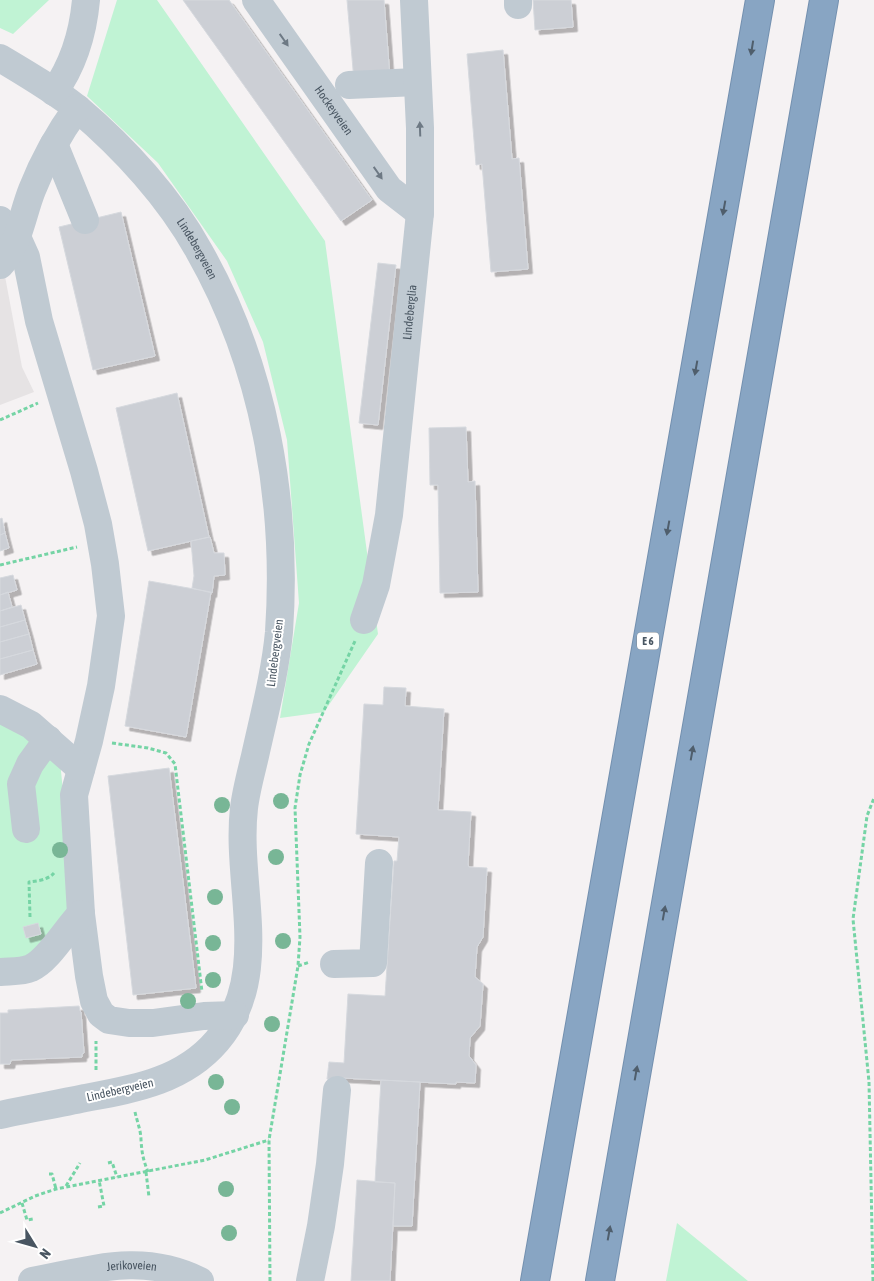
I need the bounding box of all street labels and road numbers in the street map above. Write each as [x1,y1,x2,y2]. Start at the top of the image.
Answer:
street label: Hockeyveien [312,83,356,138]
street label: Lindebergveien [174,216,220,282]
street label: Lindeberglia [400,284,420,341]
street label: Lindebergveien [264,618,286,688]
road number: E 6 [637,632,659,649]
street label: Lindebergveien [85,1076,155,1104]
street label: Jerikoveien [106,1258,158,1274]

